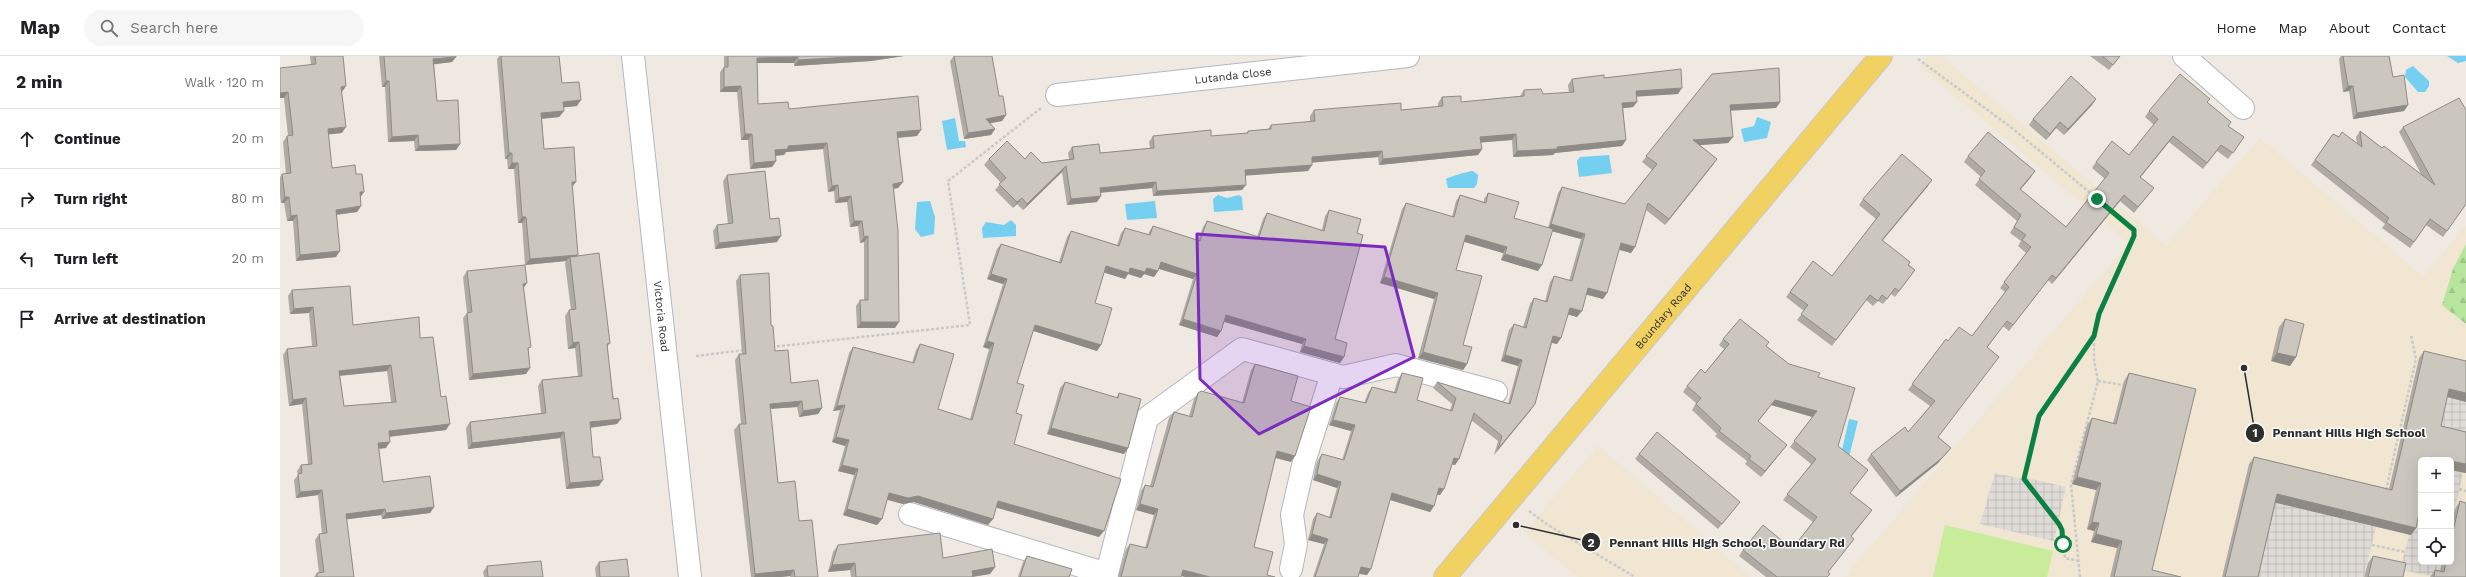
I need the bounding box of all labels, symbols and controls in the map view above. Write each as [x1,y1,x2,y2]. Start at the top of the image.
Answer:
search box [84,10,364,46]
text: Map [20,16,60,39]
icon: search [98,17,120,39]
text: Search here [130,19,218,37]
text: Home [2216,20,2256,36]
text: Map [2278,20,2307,36]
text: About [2329,20,2370,36]
text: Contact [2392,20,2446,36]
street label: Lutanda Close [1194,65,1272,86]
text: 2 min [16,72,62,92]
text: Walk · 120 m [185,75,264,90]
icon: ahead [16,128,38,150]
text: Continue [54,130,121,148]
text: 20 m [232,131,264,146]
icon: right [16,188,38,210]
text: Turn right [54,190,127,208]
route end [2088,190,2106,208]
text: 80 m [231,191,264,206]
icon: left [16,248,38,270]
text: Turn left [54,250,118,268]
text: 20 m [232,251,264,266]
street label: Victoria Road [651,280,672,353]
street label: Boundary Road [1632,281,1694,352]
icon: arrive [16,308,38,330]
text: Arrive at destination [54,310,206,328]
callout: Pennant Hills High School [2245,421,2434,445]
text: 1 [2252,426,2258,440]
text: Pennant Hills High School [2272,426,2426,440]
map controls [2418,457,2454,565]
button: + [2418,457,2454,493]
button: − [2418,493,2454,529]
button: locate [2418,529,2454,565]
callout: Pennant Hills High School, Boundary Rd [1581,530,1853,554]
route start [2054,535,2072,553]
text: 2 [1587,536,1595,550]
text: Pennant Hills High School, Boundary Rd [1609,536,1845,550]

